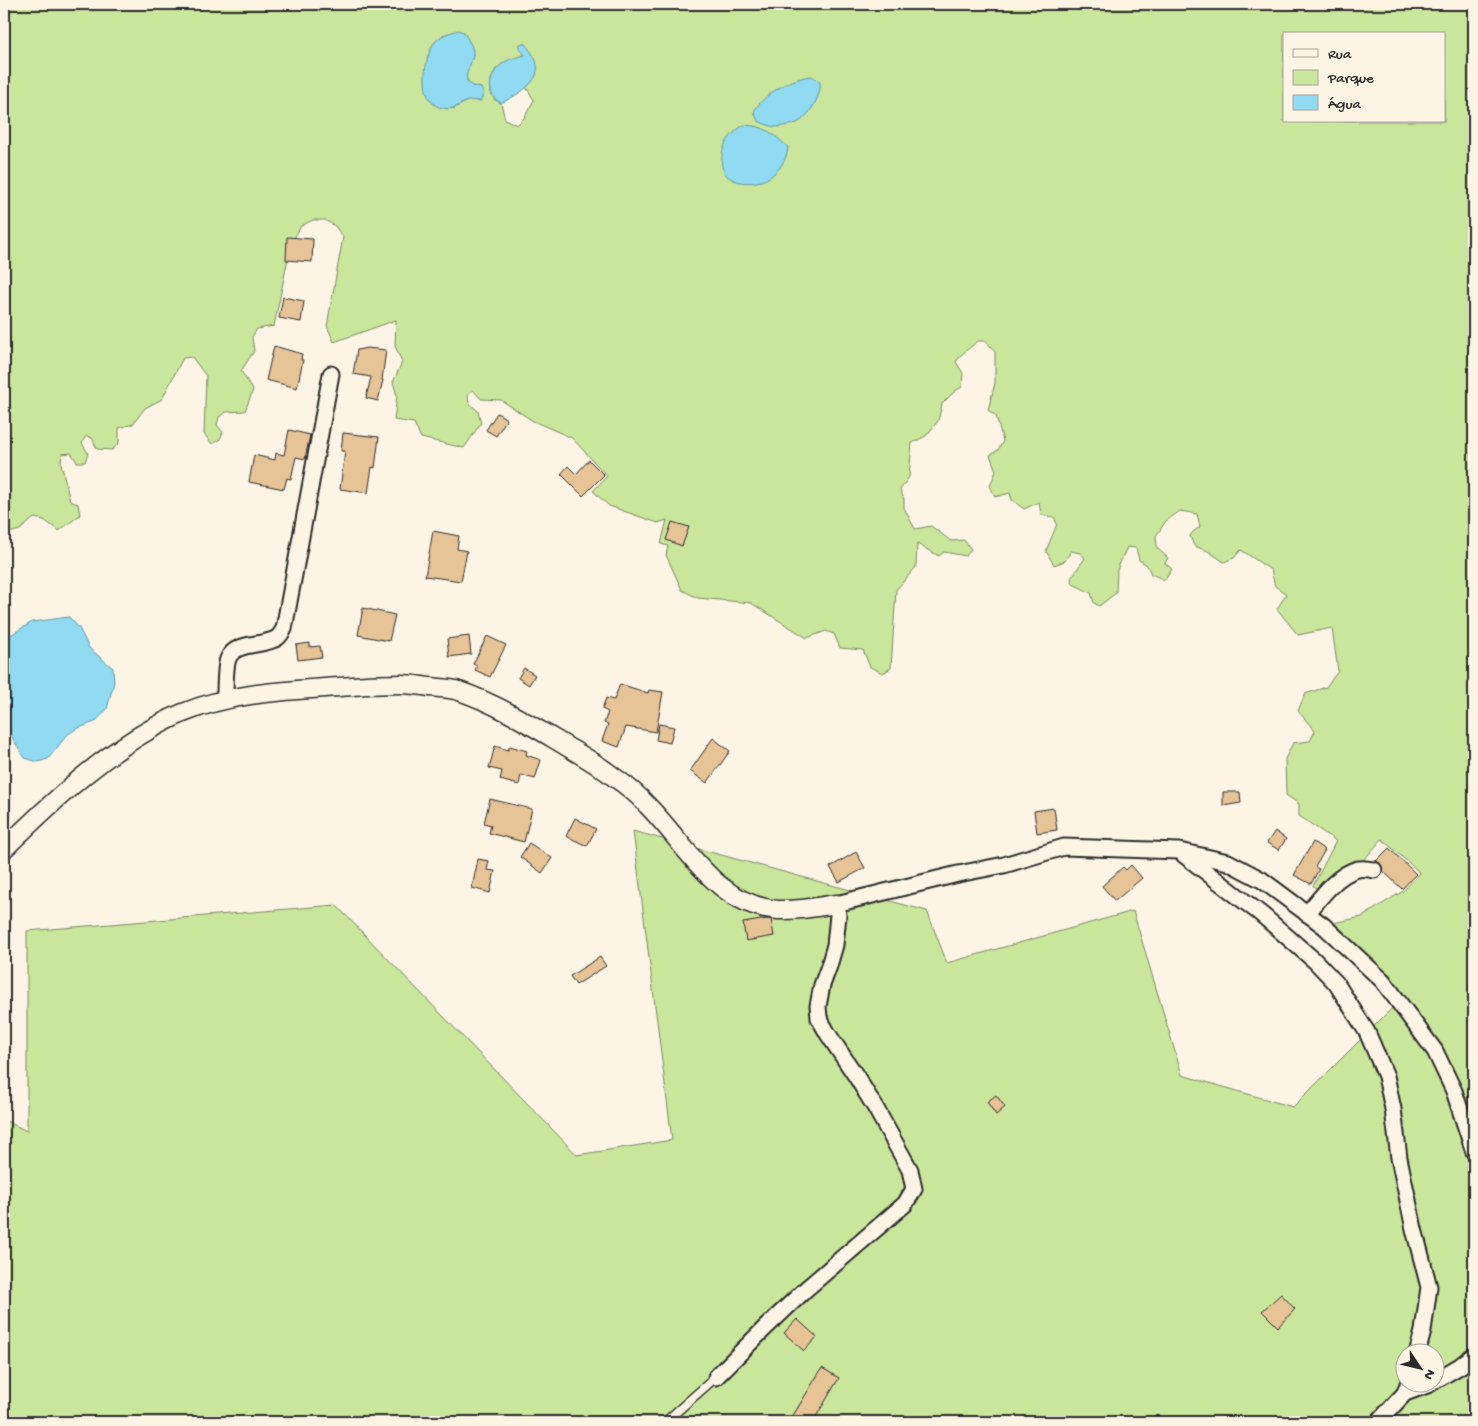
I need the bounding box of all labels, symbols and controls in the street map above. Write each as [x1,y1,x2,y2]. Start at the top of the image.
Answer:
legend [1283,32,1446,122]
text: Rua [1328,46,1352,64]
text: Parque [1327,70,1374,88]
text: Água [1328,96,1361,114]
north arrow [1396,1344,1446,1394]
text: N [1419,1365,1438,1383]

